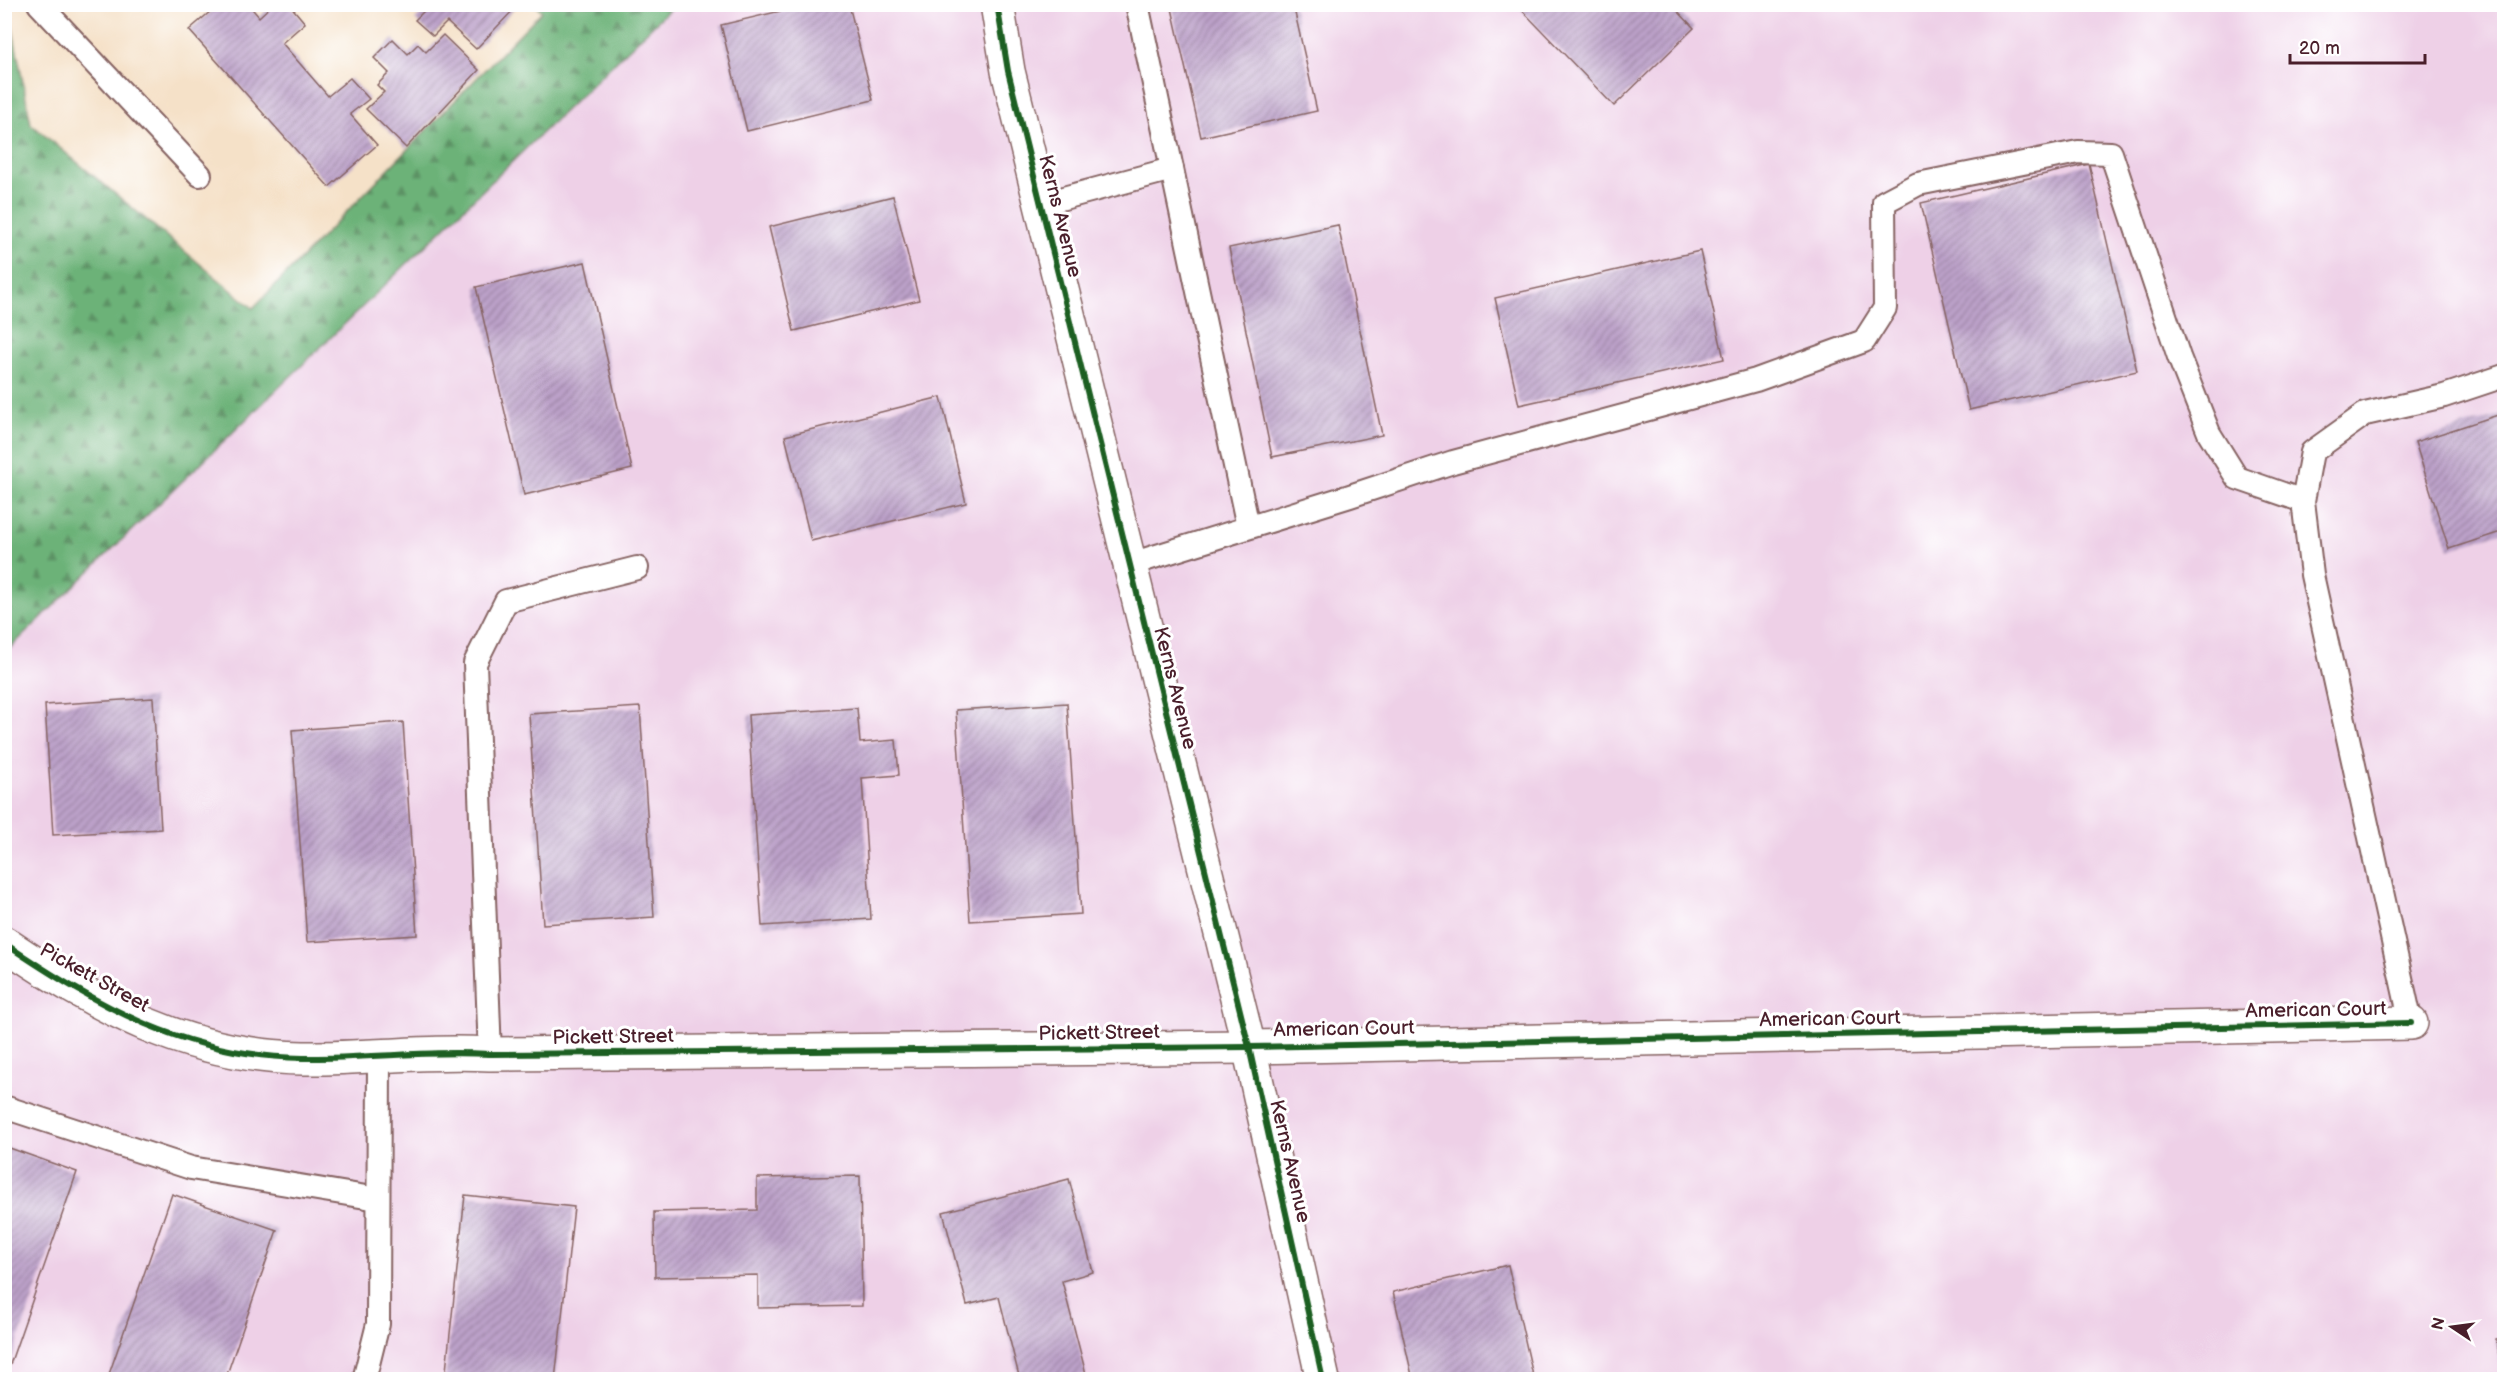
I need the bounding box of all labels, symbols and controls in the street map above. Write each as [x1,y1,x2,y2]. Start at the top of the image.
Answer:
scale bar [2290,27,2425,65]
text: 20 m [2299,38,2340,59]
street label: Kerns Avenue [1033,152,1087,280]
street label: Kerns Avenue [1148,624,1202,752]
street label: Pickett Street [36,938,153,1018]
street label: American Court [2245,997,2387,1023]
street label: American Court [1759,1006,1901,1032]
street label: American Court [1273,1016,1415,1042]
street label: Pickett Street [1038,1020,1160,1046]
street label: Pickett Street [552,1024,674,1050]
street label: Kerns Avenue [1264,1097,1316,1225]
north arrow [2422,1297,2482,1357]
text: N [2428,1316,2449,1332]

